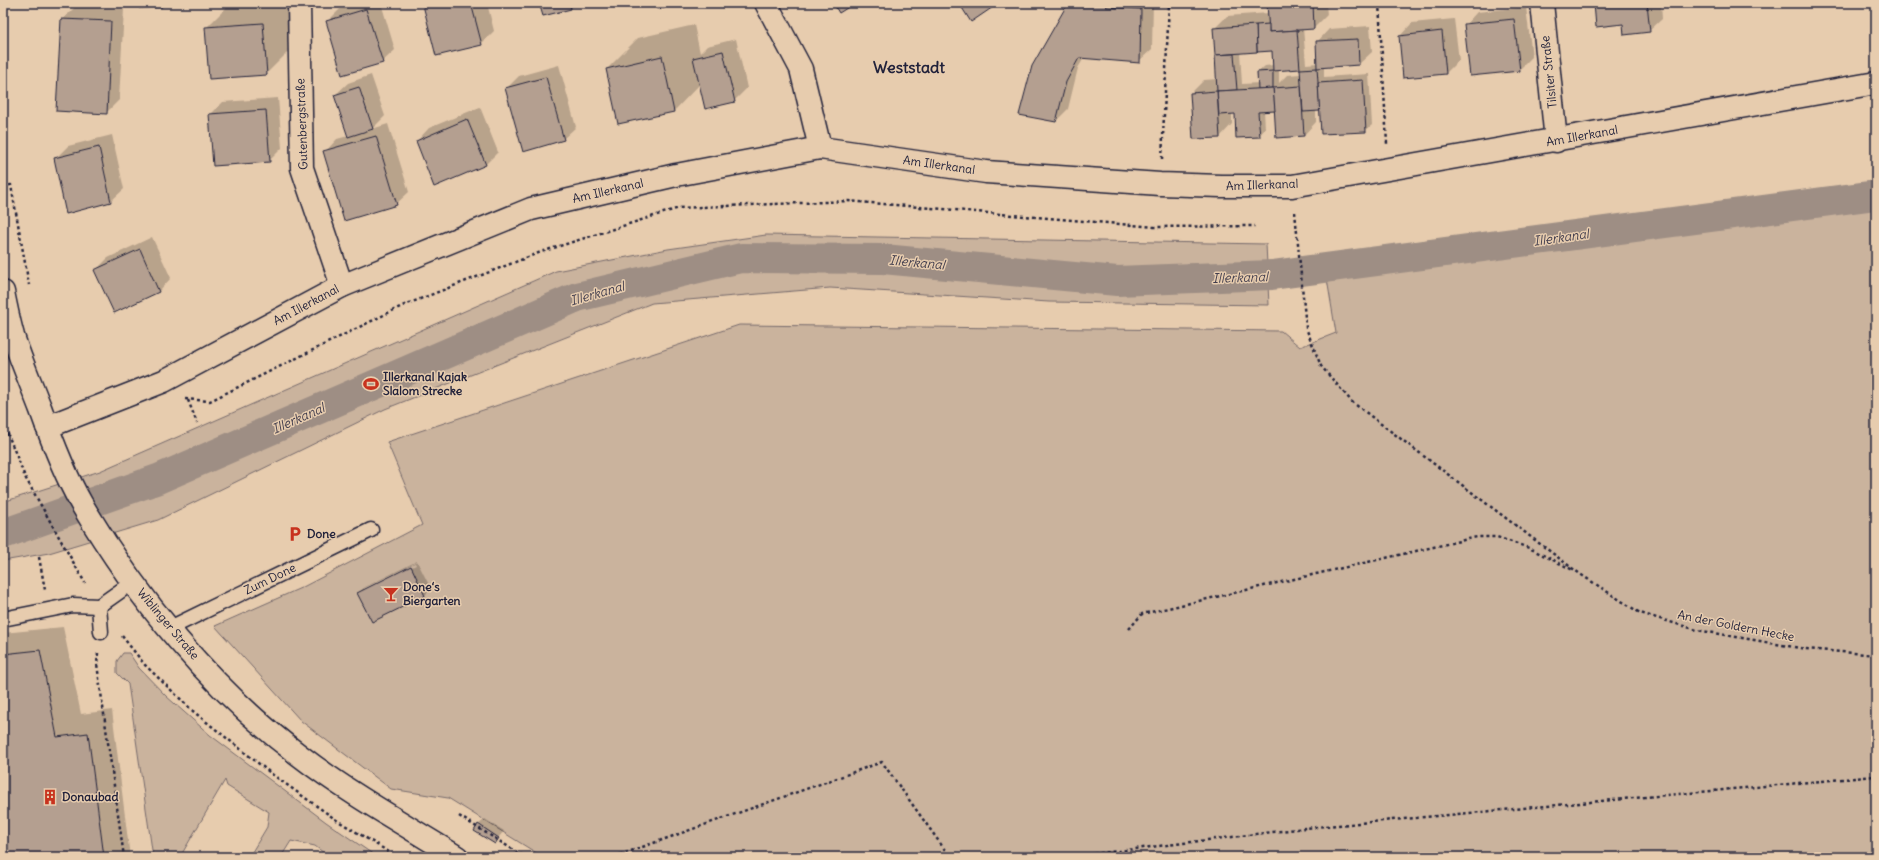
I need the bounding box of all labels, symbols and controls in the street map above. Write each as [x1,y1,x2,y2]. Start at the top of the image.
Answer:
street label: Tilsiter Straße [1537,35,1560,109]
district label: Weststadt [873,57,946,77]
street label: Gutenbergstraße [292,78,311,170]
street label: Am Illerkanal [1545,122,1619,149]
street label: Am Illerkanal [902,152,976,177]
street label: Am Illerkanal [571,175,645,206]
street label: Am Illerkanal [1226,176,1298,193]
water label: Illerkanal [1532,225,1592,250]
water label: Illerkanal [889,252,947,274]
water label: Illerkanal [1212,268,1270,287]
water label: Illerkanal [568,277,628,309]
street label: Am Illerkanal [270,281,341,328]
place label: Illerkanal Kajak Slalom Strecke [383,369,467,398]
sports icon: Illerkanal Kajak Slalom Strecke [362,375,380,393]
water label: Illerkanal [269,399,329,438]
parking icon: Done [286,525,304,543]
place label: Done [307,526,336,541]
street label: Zum Done [242,560,298,597]
place label: Done‘s Biergarten [403,579,461,609]
street label: Wiblinger Straße [134,585,203,662]
bar icon: Done‘s Biergarten [382,585,400,603]
street label: An der Goldern Hecke [1676,607,1796,644]
building icon: Donaubad [41,788,59,806]
place label: Donaubad [62,789,119,804]

